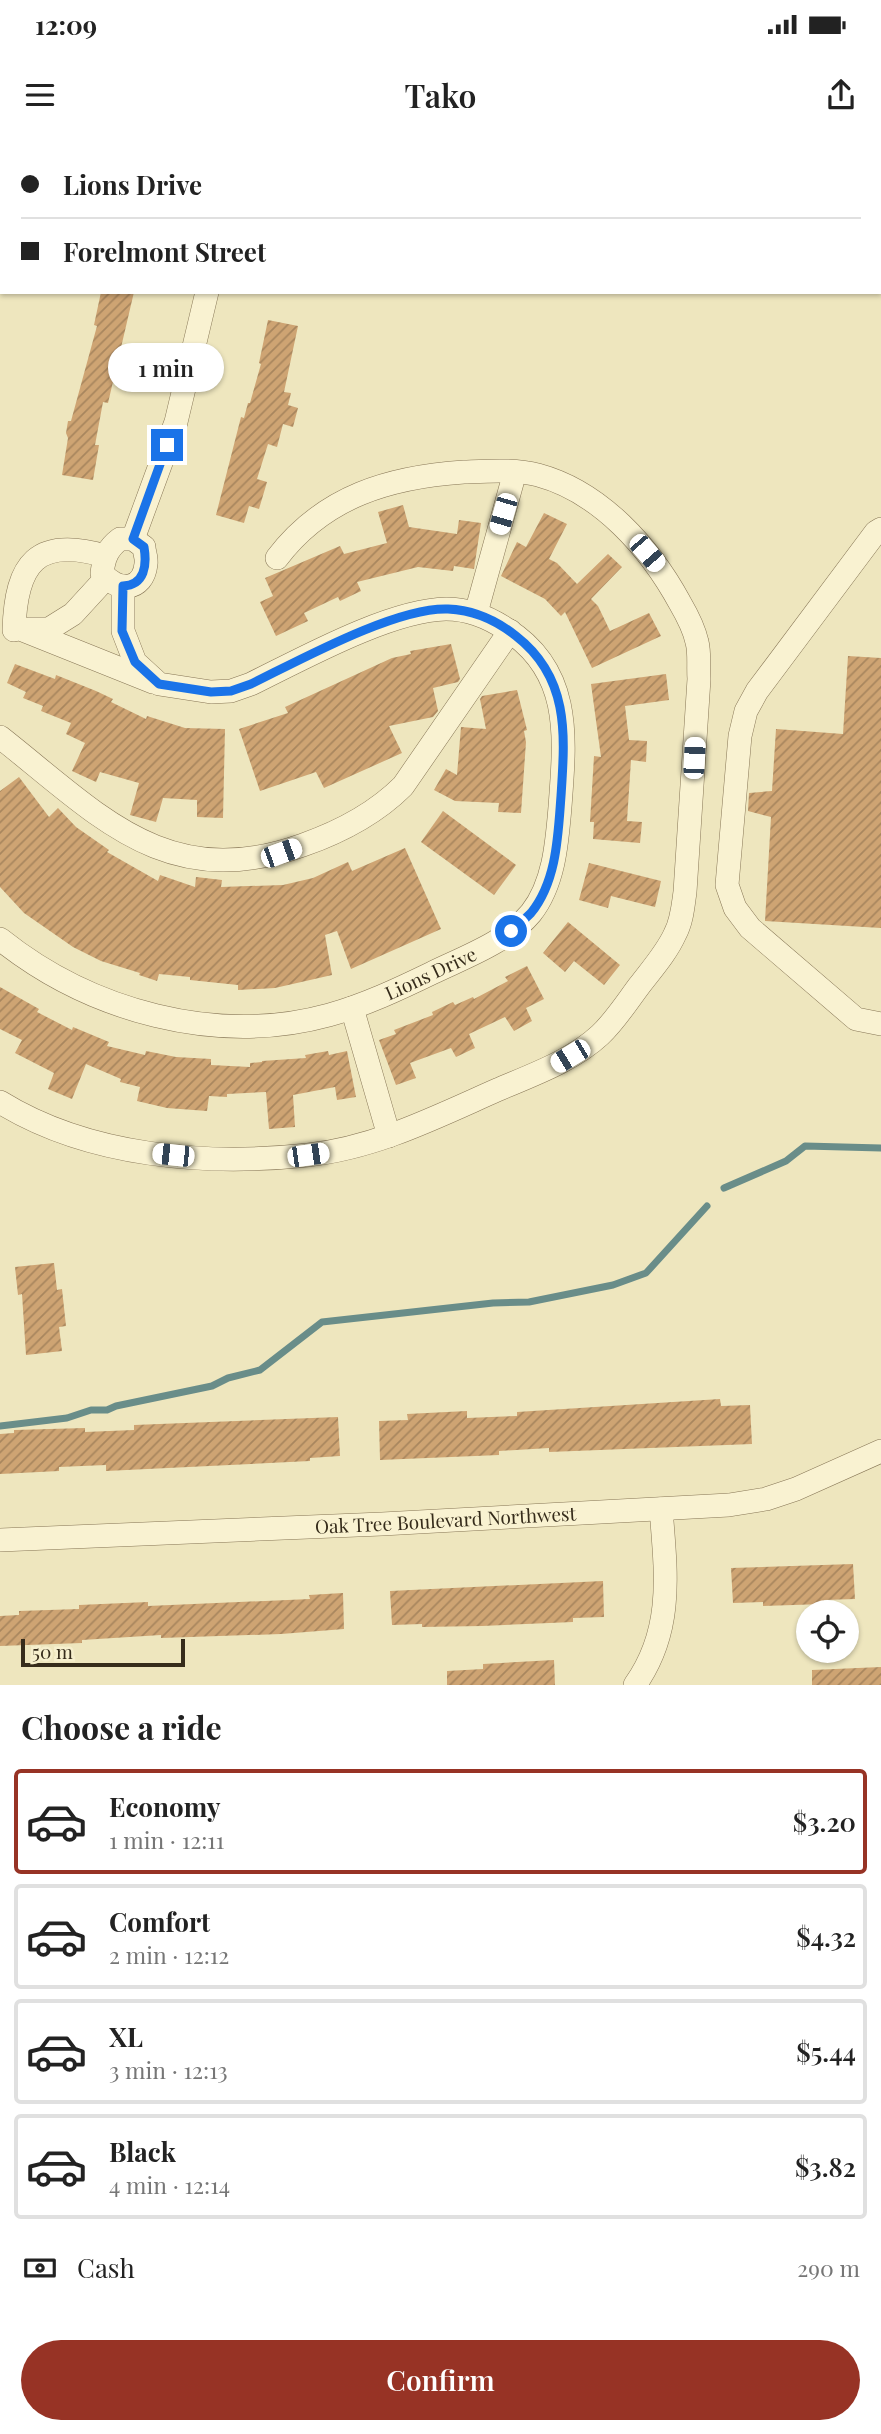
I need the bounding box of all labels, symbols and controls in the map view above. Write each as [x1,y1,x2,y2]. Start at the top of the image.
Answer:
text: 12:09 [35,7,97,42]
text: Tako [405,73,476,116]
icon: menu [21,76,59,114]
icon: share [822,76,860,114]
text: Lions Drive [63,167,202,202]
text: Forelmont Street [63,234,266,269]
callout: 1 min [109,344,225,392]
text: 1 min [138,352,194,383]
route end [151,429,183,461]
car [488,491,519,537]
car [626,530,669,576]
car [683,736,706,780]
car [258,836,305,870]
route start [495,915,527,947]
street label: Lions Drive [381,940,480,1005]
car [547,1036,594,1076]
car [152,1142,195,1168]
car [286,1142,331,1168]
street label: Oak Tree Boulevard Northwest [314,1499,577,1539]
map controls [796,1600,859,1663]
button: locate [796,1600,859,1663]
scale bar [21,1636,186,1668]
text: 50 m [32,1638,73,1664]
text: Choose a ride [21,1705,222,1748]
text: Economy [109,1789,220,1824]
icon: car [25,1790,88,1853]
text: $3.20 [793,1804,856,1839]
text: 1 min · 12:11 [109,1824,224,1855]
text: Comfort [109,1904,210,1939]
icon: car [25,1905,88,1968]
text: $4.32 [796,1919,856,1954]
text: 2 min · 12:12 [109,1939,229,1970]
text: XL [109,2019,143,2054]
icon: car [25,2020,88,2083]
text: $5.44 [796,2034,856,2069]
text: 3 min · 12:13 [109,2054,228,2085]
text: Black [109,2134,176,2169]
icon: car [25,2135,88,2198]
text: $3.82 [795,2149,856,2184]
text: 4 min · 12:14 [109,2169,230,2200]
icon: cash [21,2249,59,2287]
text: Cash [77,2250,135,2285]
text: 290 m [797,2252,860,2283]
button: Confirm [21,2340,860,2420]

